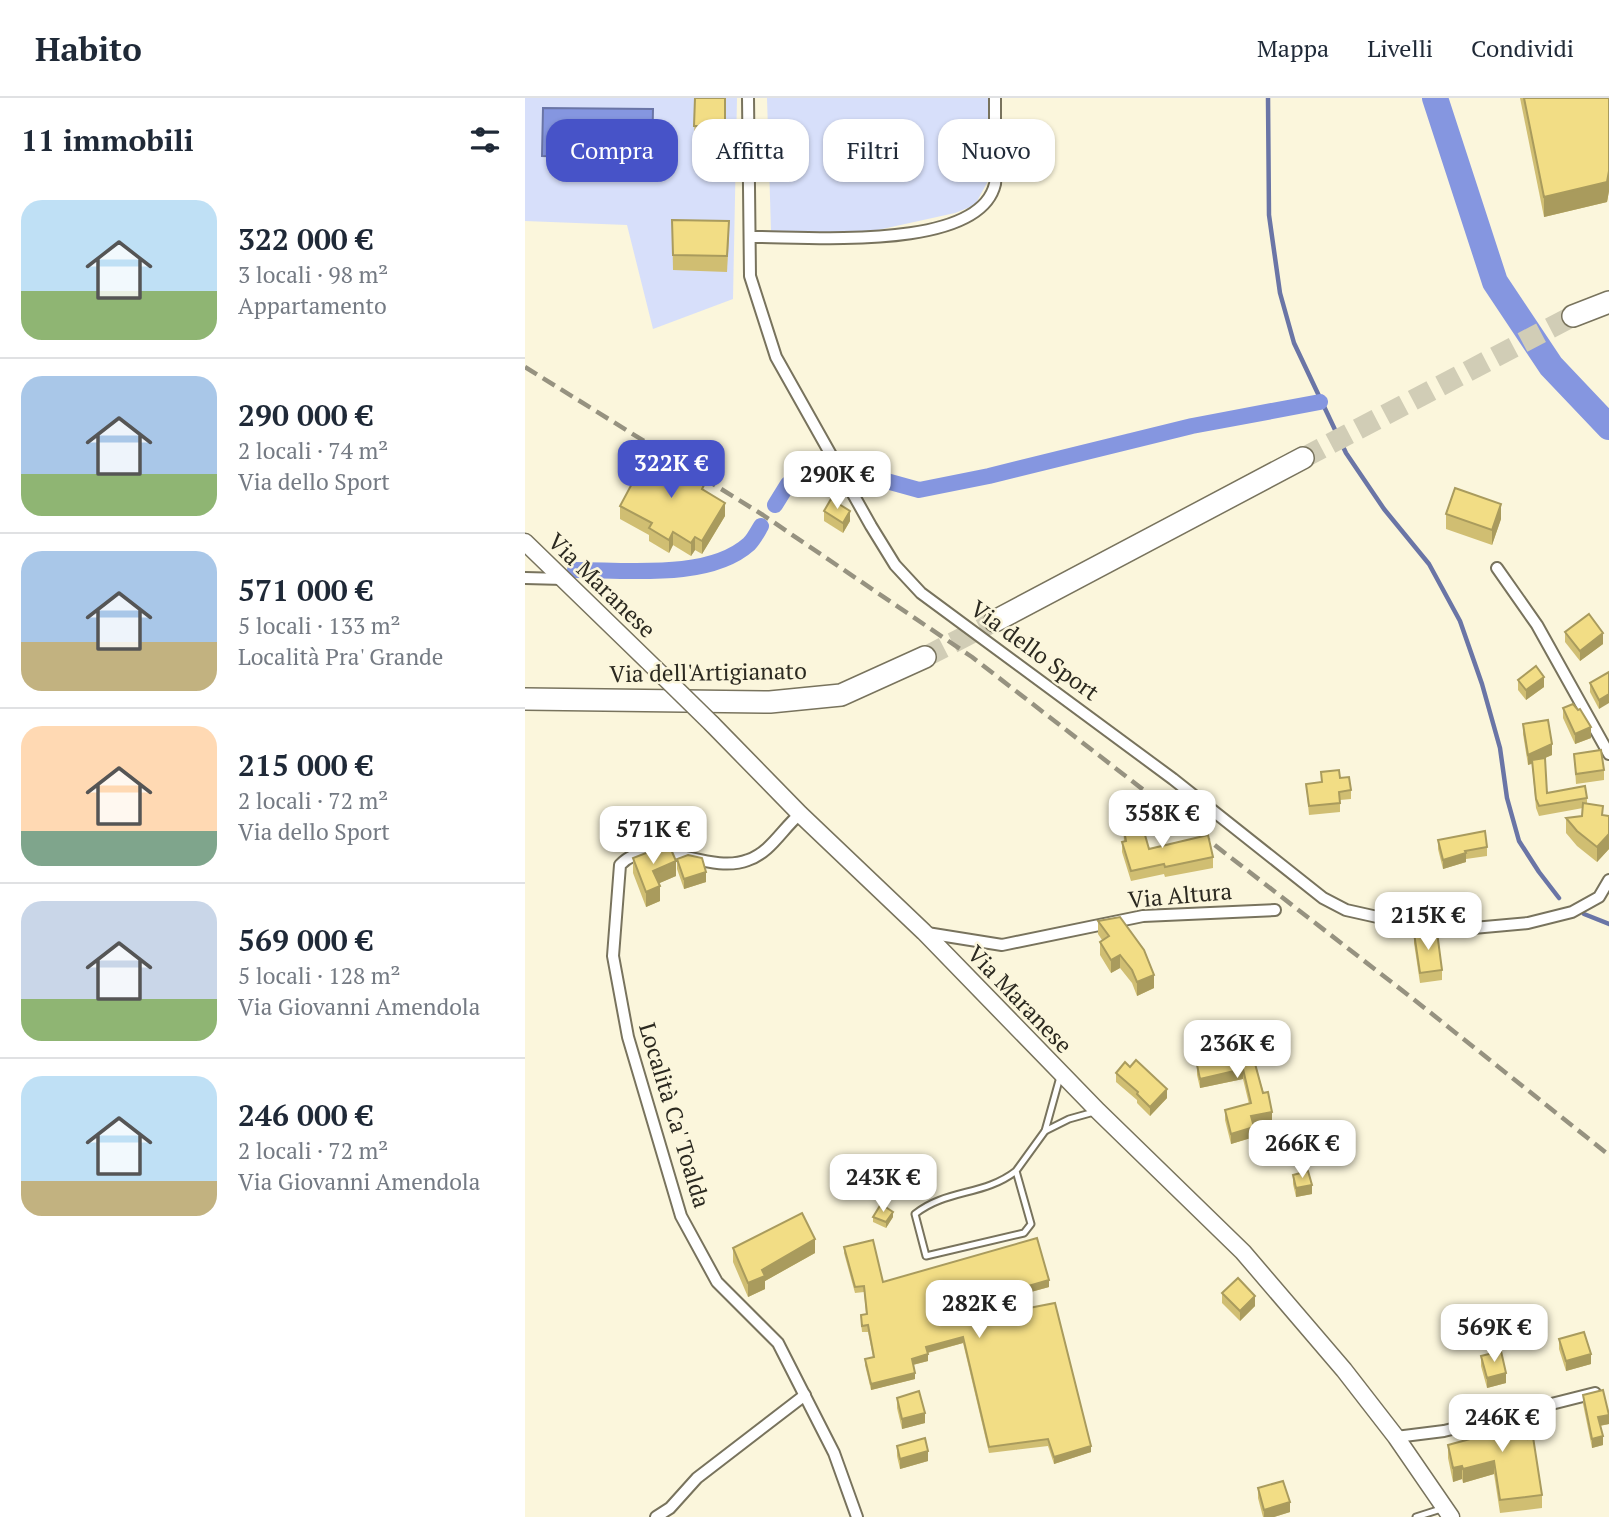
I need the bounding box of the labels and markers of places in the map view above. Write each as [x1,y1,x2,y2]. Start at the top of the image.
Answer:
pin: 322K € [614,440,728,500]
pin: 290K € [780,452,894,511]
pin: 358K € [1105,790,1219,850]
pin: 571K € [596,806,710,866]
pin: 215K € [1371,892,1485,952]
pin: 236K € [1180,1020,1294,1080]
pin: 266K € [1245,1121,1359,1180]
pin: 243K € [826,1154,940,1214]
pin: 282K € [922,1280,1036,1340]
pin: 569K € [1437,1304,1551,1364]
pin: 246K € [1445,1394,1559,1454]

